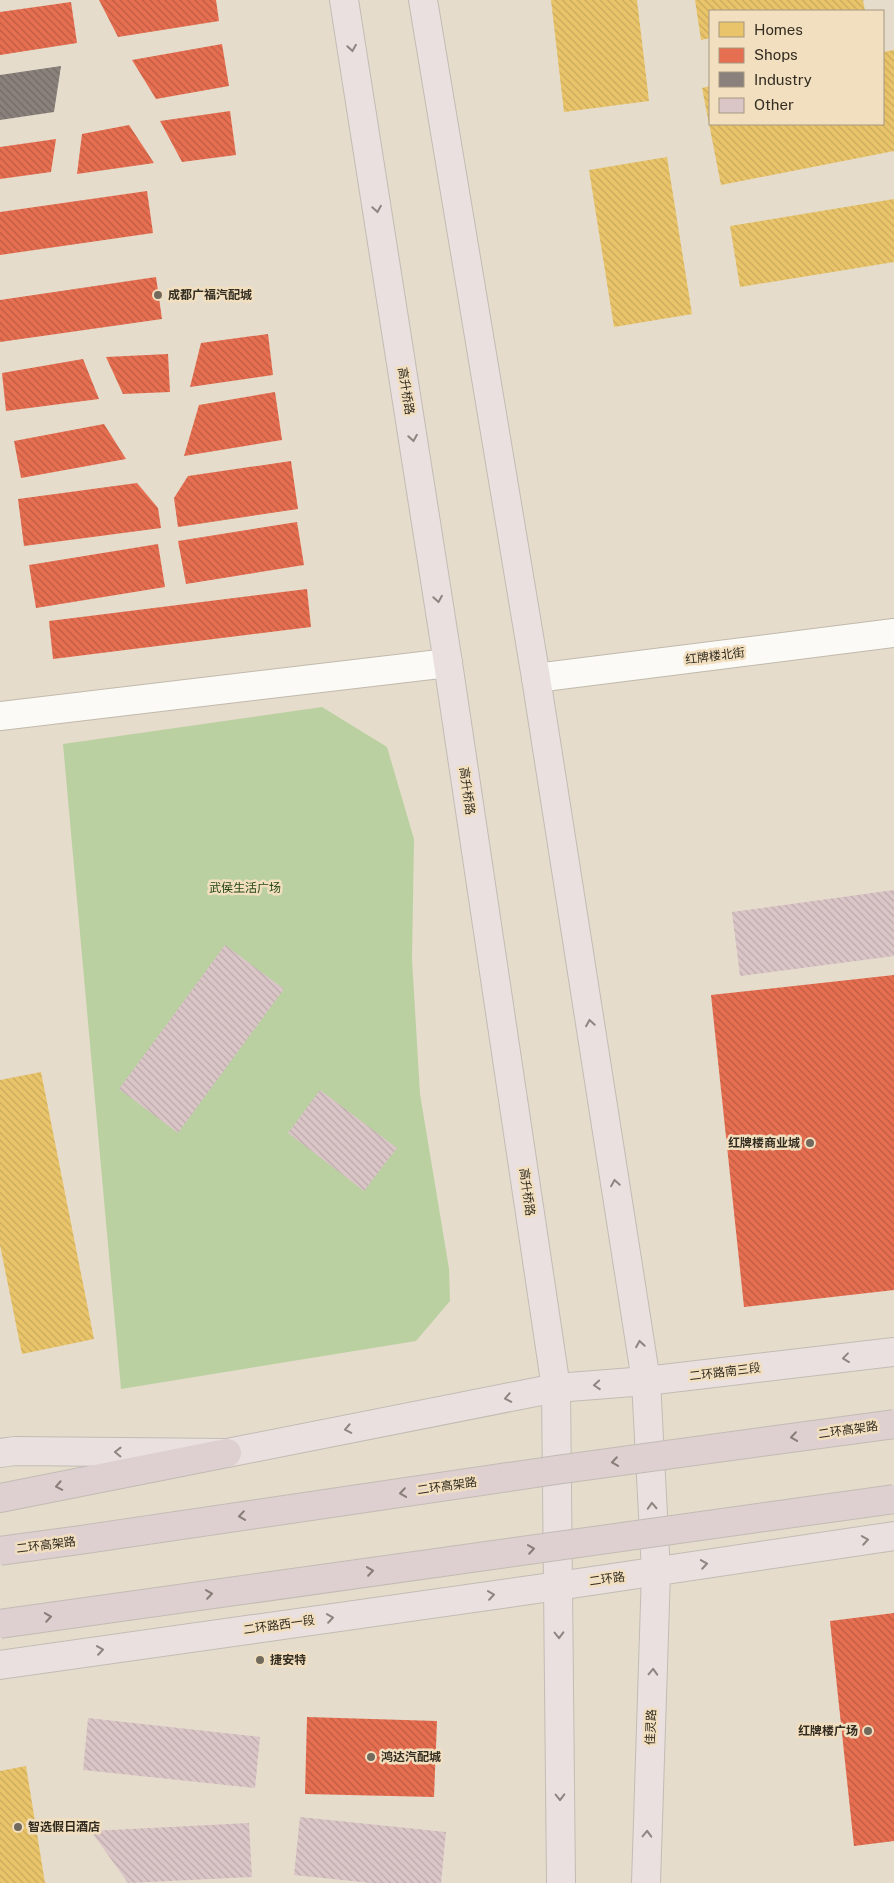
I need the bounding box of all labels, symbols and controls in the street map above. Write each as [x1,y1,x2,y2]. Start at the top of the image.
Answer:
legend [709,10,884,125]
text: Homes [754,21,803,38]
one-way arrow [346,45,357,53]
text: Shops [754,46,798,63]
text: Industry [754,71,812,88]
text: Other [754,96,794,113]
one-way arrow [371,205,382,213]
place label: 成都广福汽配城 [168,288,252,302]
marker: 成都广福汽配城 [152,289,164,301]
street label: 高升桥路 [395,366,417,416]
one-way arrow [407,435,418,443]
one-way arrow [432,595,443,603]
street label: 红牌楼北街 [684,645,746,667]
street label: 高升桥路 [457,766,477,816]
park label: 武侯生活广场 [209,881,281,895]
one-way arrow [585,1018,595,1027]
place label: 红牌楼商业城 [728,1136,800,1150]
marker: 红牌楼商业城 [804,1137,816,1149]
street label: 高升桥路 [517,1167,537,1217]
one-way arrow [610,1179,620,1187]
one-way arrow [635,1339,646,1347]
one-way arrow [841,1352,850,1362]
street label: 二环路南三段 [688,1361,762,1383]
one-way arrow [593,1379,601,1390]
one-way arrow [503,1392,512,1402]
street label: 二环高架路 [817,1419,879,1441]
one-way arrow [344,1424,353,1434]
one-way arrow [789,1432,798,1442]
one-way arrow [114,1447,122,1457]
one-way arrow [611,1456,619,1467]
street label: 二环高架路 [416,1475,478,1497]
one-way arrow [55,1481,63,1491]
one-way arrow [398,1487,407,1497]
one-way arrow [647,1501,658,1509]
one-way arrow [237,1511,246,1521]
street label: 二环高架路 [15,1534,77,1556]
one-way arrow [860,1536,869,1546]
one-way arrow [527,1544,535,1555]
one-way arrow [700,1560,708,1570]
one-way arrow [366,1567,374,1577]
street label: 二环路 [588,1570,626,1588]
one-way arrow [205,1589,213,1600]
one-way arrow [488,1590,496,1601]
one-way arrow [44,1612,53,1622]
street label: 二环路西一段 [242,1613,316,1637]
one-way arrow [327,1613,335,1624]
one-way arrow [554,1631,564,1639]
one-way arrow [96,1646,105,1656]
place label: 捷安特 [270,1653,306,1667]
marker: 捷安特 [254,1654,266,1666]
one-way arrow [647,1668,658,1676]
street label: 佳灵路 [643,1709,659,1745]
place label: 红牌楼广场 [798,1724,858,1738]
marker: 红牌楼广场 [862,1725,874,1737]
place label: 鸿达汽配城 [381,1750,441,1764]
marker: 鸿达汽配城 [365,1751,377,1763]
one-way arrow [555,1794,565,1801]
place label: 智选假日酒店 [28,1820,100,1834]
marker: 智选假日酒店 [12,1821,24,1833]
one-way arrow [642,1830,653,1838]

